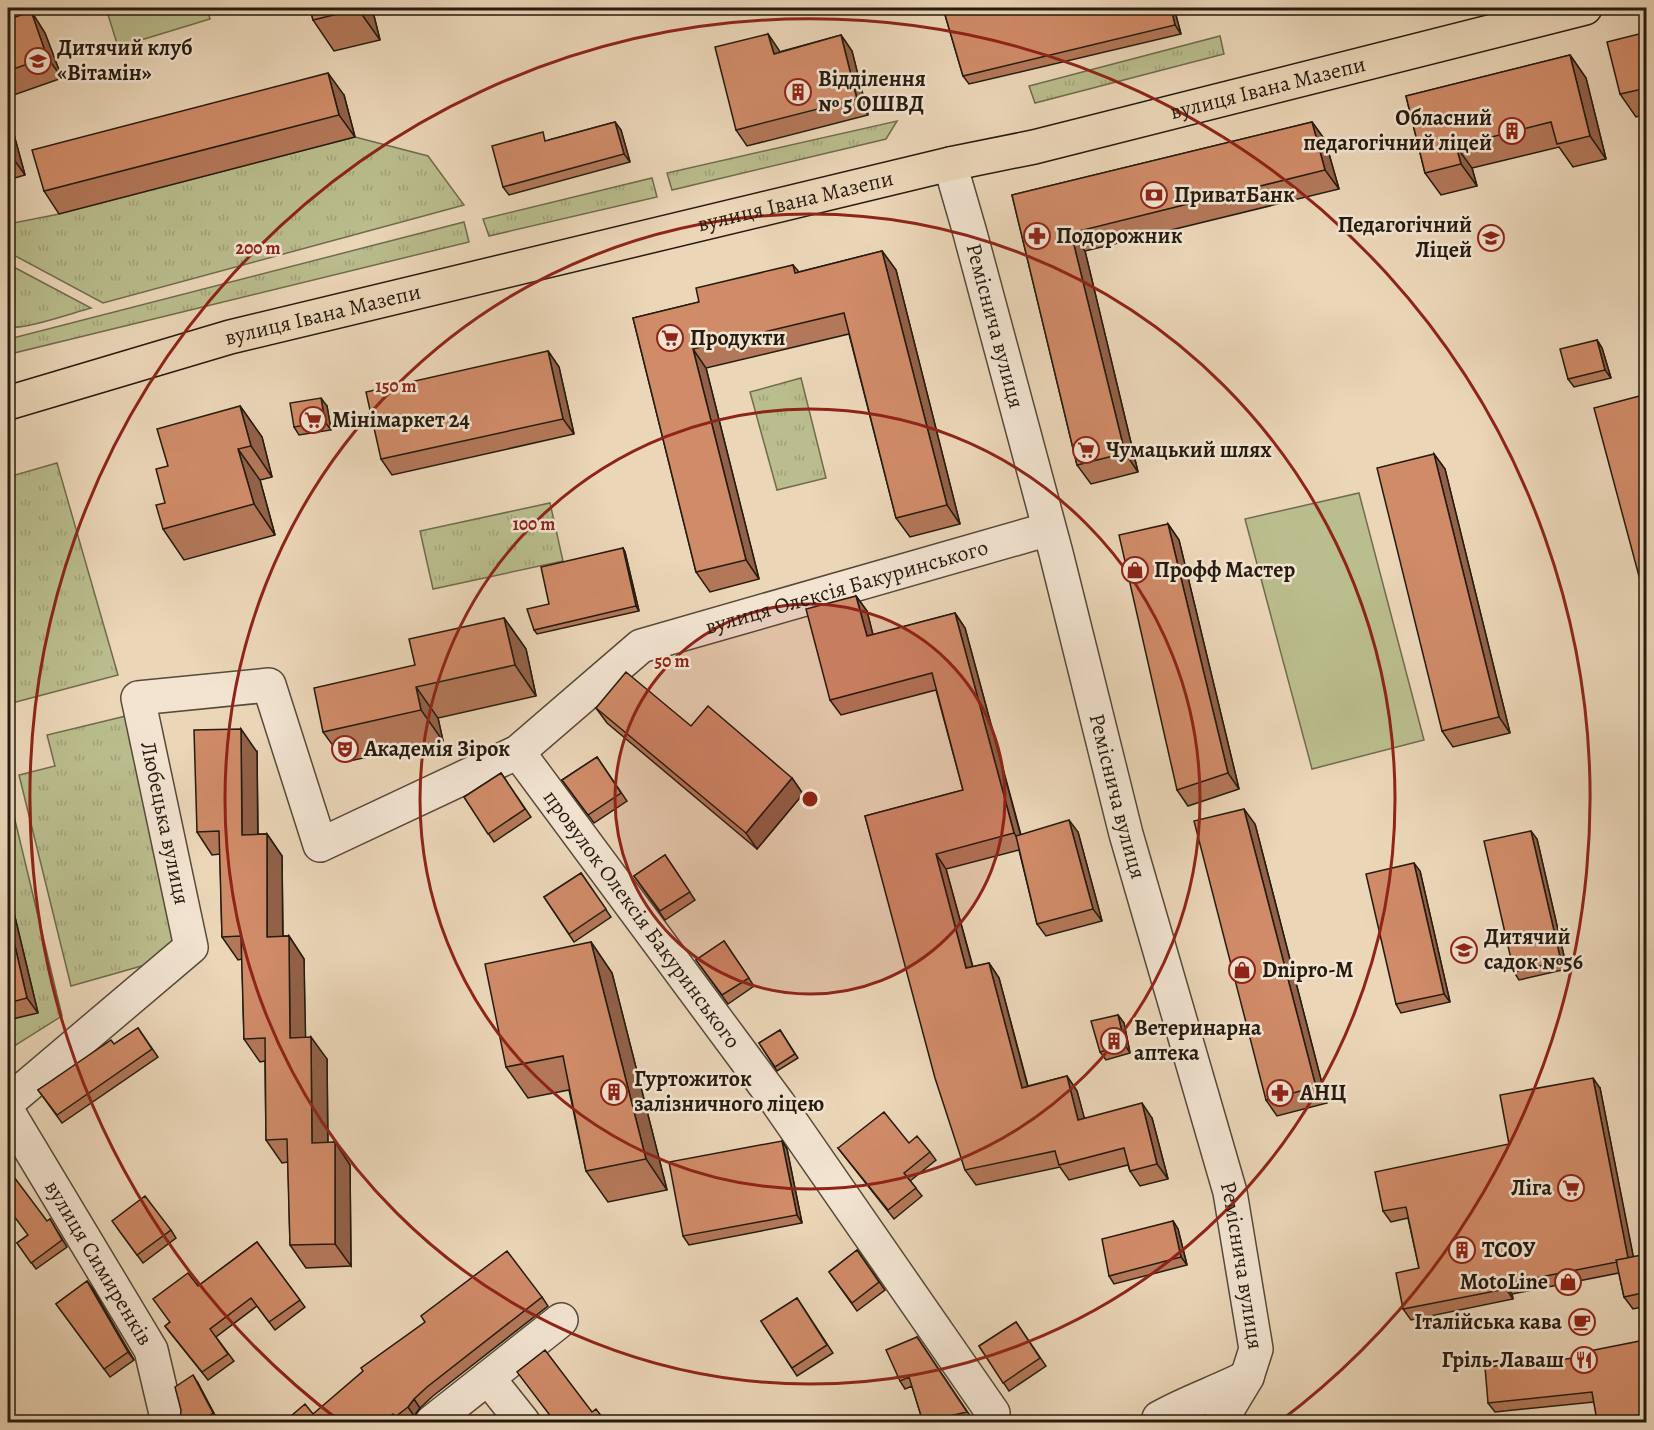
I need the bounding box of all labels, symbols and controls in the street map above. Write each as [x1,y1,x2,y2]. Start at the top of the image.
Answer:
place label: Дитячий клуб «Вітамін» [57,33,192,88]
school or university icon: Дитячий клуб «Вітамін» [23,46,53,76]
street label: вулиця Івана Мазепи [1167,49,1369,127]
place label: Відділення № 5 ОШВД [818,64,926,119]
building icon: Відділення № 5 ОШВД [783,77,813,107]
place label: Обласний педагогічний ліцей [1303,103,1492,158]
building icon: Обласний педагогічний ліцей [1497,116,1527,146]
street label: вулиця Івана Мазепи [694,163,896,239]
bank icon: ПриватБанк [1139,180,1169,210]
place label: ПриватБанк [1174,180,1295,210]
place label: Педагогічний Ліцей [1338,210,1472,265]
pharmacy icon: Подорожник [1022,221,1052,251]
place label: Подорожник [1056,221,1183,251]
school or university icon: Педагогічний Ліцей [1476,223,1506,253]
text: 200 m [235,236,281,260]
street label: Реміснича вулиця [958,240,1031,412]
street label: вулиця Івана Мазепи [222,277,424,353]
supermarket icon: Продукти [655,323,685,353]
place label: Продукти [690,323,785,353]
text: 150 m [375,374,417,398]
supermarket icon: Мінімаркет 24 [298,405,328,435]
place label: Мінімаркет 24 [332,405,470,435]
supermarket icon: Чумацький шлях [1071,435,1101,465]
place label: Чумацький шлях [1106,435,1272,465]
text: 100 m [513,512,555,536]
street label: вулиця Олексія Бакуринського [702,532,992,642]
shop icon: Профф Мастер [1120,555,1150,585]
place label: Профф Мастер [1154,555,1296,585]
text: 50 m [655,649,689,673]
street label: Реміснича вулиця [1082,710,1153,882]
theatre icon: Академія Зірок [330,734,360,764]
place label: Академія Зірок [363,734,510,764]
street label: Любецька вулиця [133,739,197,907]
street label: провулок Олексія Бакуринського [536,784,748,1055]
centre of rings [800,789,820,809]
place label: Дитячий садок №56 [1484,922,1583,977]
school or university icon: Дитячий садок №56 [1449,935,1479,965]
shop icon: Dnipro-M [1227,955,1257,985]
place label: Dnipro-M [1262,955,1354,985]
place label: Ветеринарна аптека [1134,1013,1262,1068]
building icon: Ветеринарна аптека [1099,1026,1129,1056]
place label: Гуртожиток залізничного ліцею [634,1064,824,1119]
building icon: Гуртожиток залізничного ліцею [599,1077,629,1107]
pharmacy icon: АНЦ [1265,1078,1295,1108]
place label: АНЦ [1299,1078,1346,1108]
place label: Ліга [1511,1173,1553,1203]
supermarket icon: Ліга [1556,1173,1586,1203]
street label: вулиця Симиренків [37,1175,160,1351]
street label: Реміснича вулиця [1213,1178,1271,1352]
building icon: ТСОУ [1447,1235,1477,1265]
place label: ТСОУ [1482,1235,1536,1265]
place label: MotoLine [1460,1267,1548,1297]
shop icon: MotoLine [1553,1267,1583,1297]
place label: Італійська кава [1414,1307,1563,1337]
cafe icon: Італійська кава [1567,1307,1597,1337]
place label: Гріль-Лаваш [1442,1345,1564,1375]
restaurant icon: Гріль-Лаваш [1569,1345,1599,1375]

